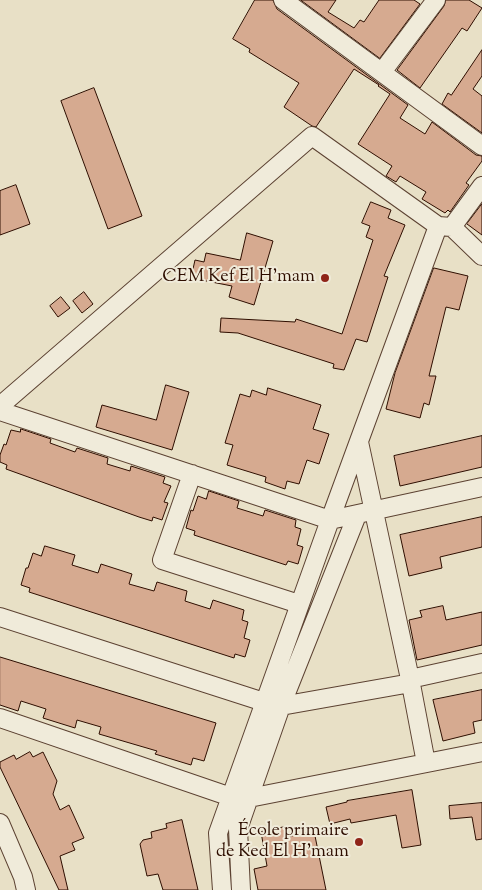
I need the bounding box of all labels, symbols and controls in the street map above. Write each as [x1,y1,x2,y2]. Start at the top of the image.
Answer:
place label: CEM Kef El H'mam [162,267,315,289]
marker: CEM Kef El H'mam [319,272,331,284]
place label: École primaire de Ked El H'mam [216,821,349,864]
marker: École primaire de Ked El H'mam [353,836,365,848]

